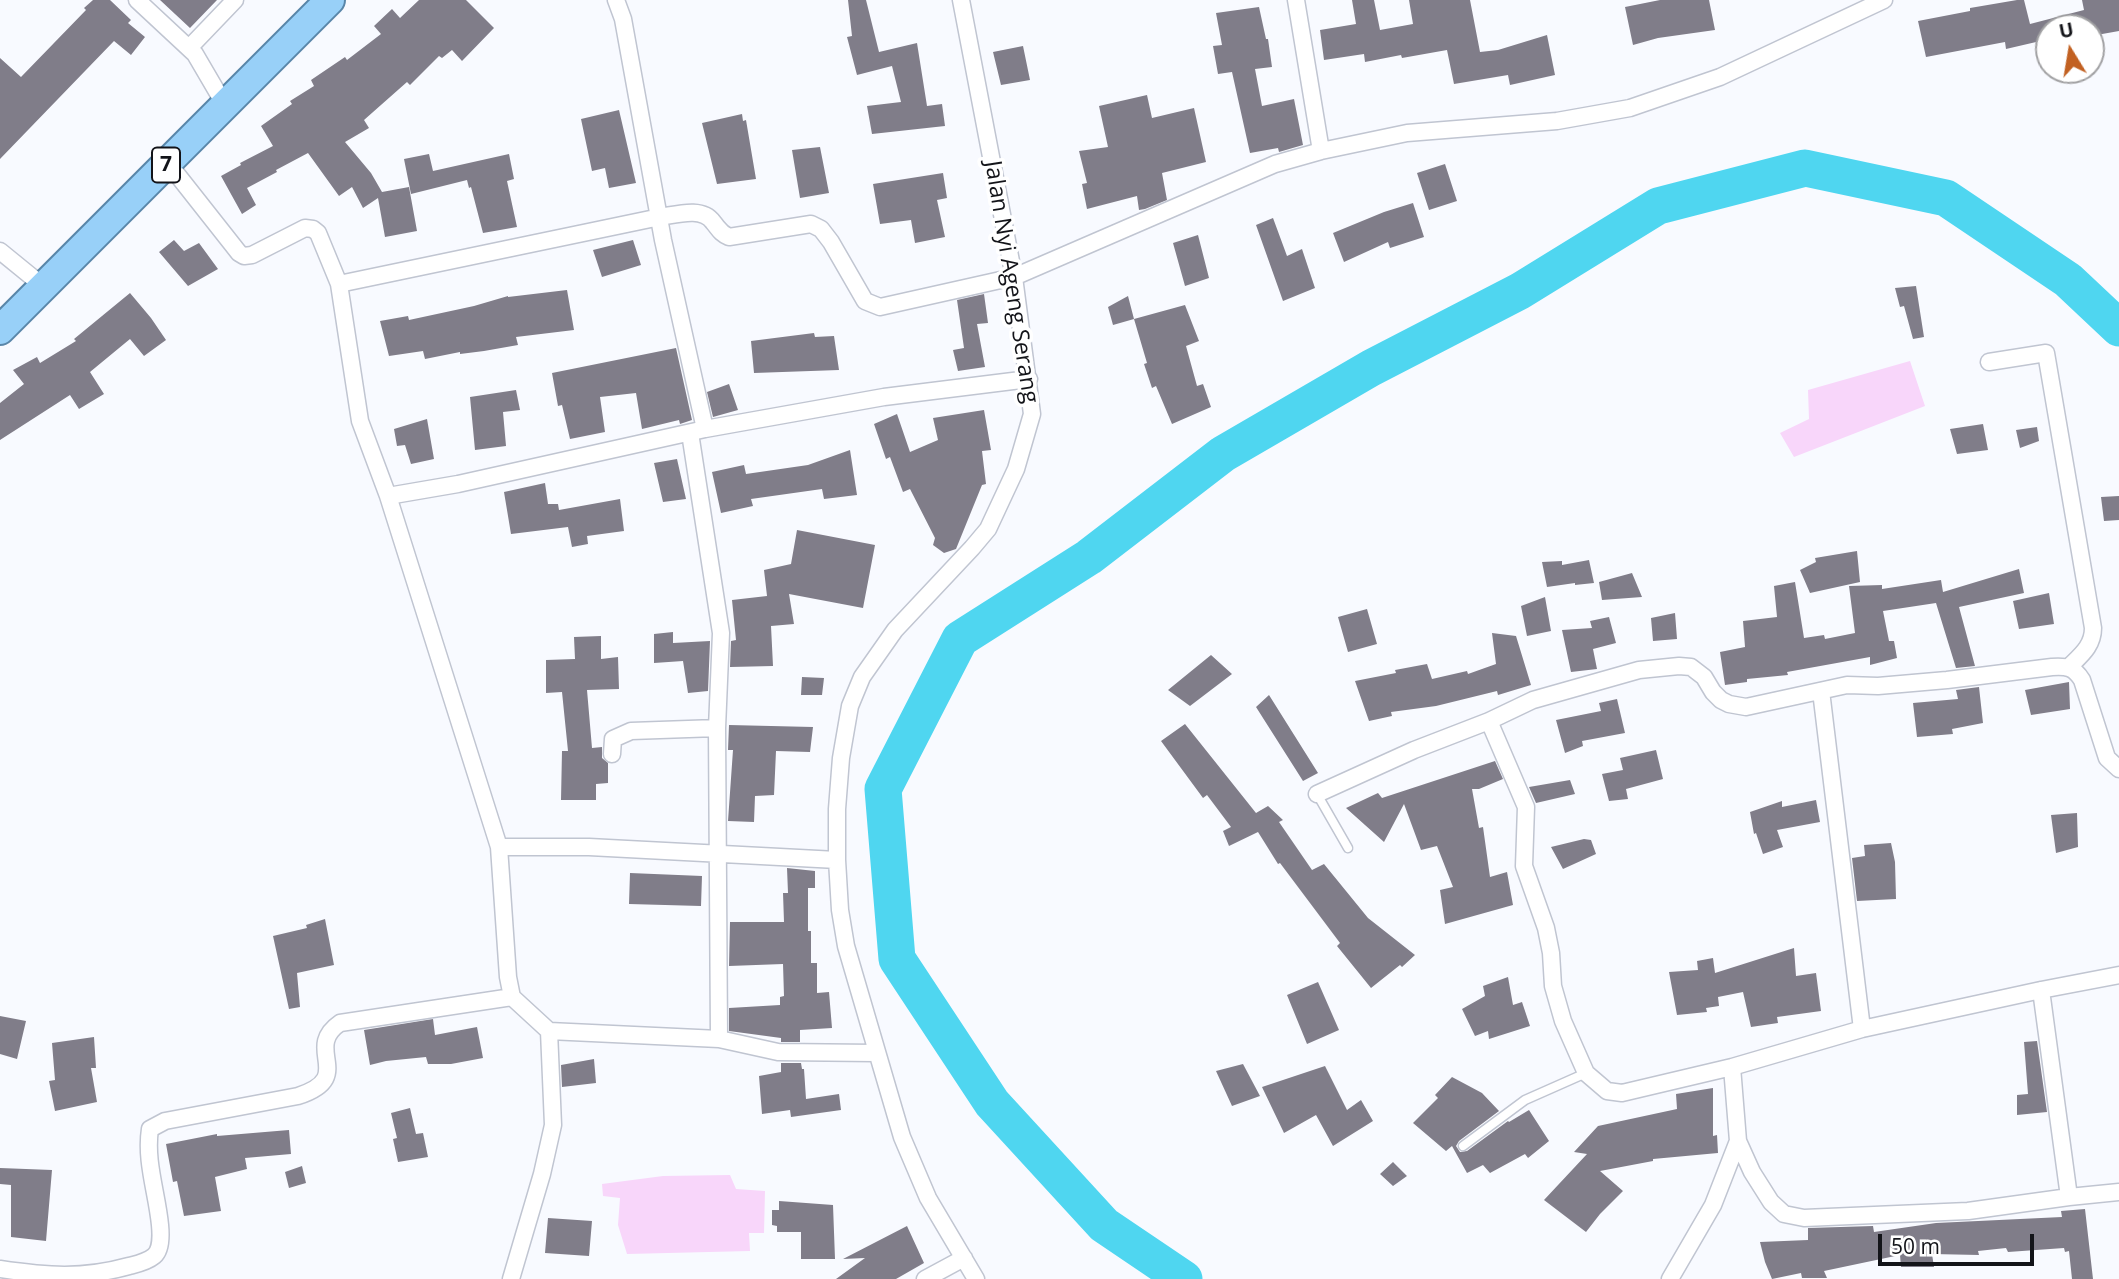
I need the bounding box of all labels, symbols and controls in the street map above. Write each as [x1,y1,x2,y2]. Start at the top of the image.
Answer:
north arrow [2035,14,2105,84]
text: U [2057,16,2076,44]
road number: 7 [152,148,180,182]
street label: Jalan Nyi Ageng Serang [978,159,1044,405]
scale bar [1881,1220,2037,1264]
text: 50 m [1891,1232,1940,1260]

